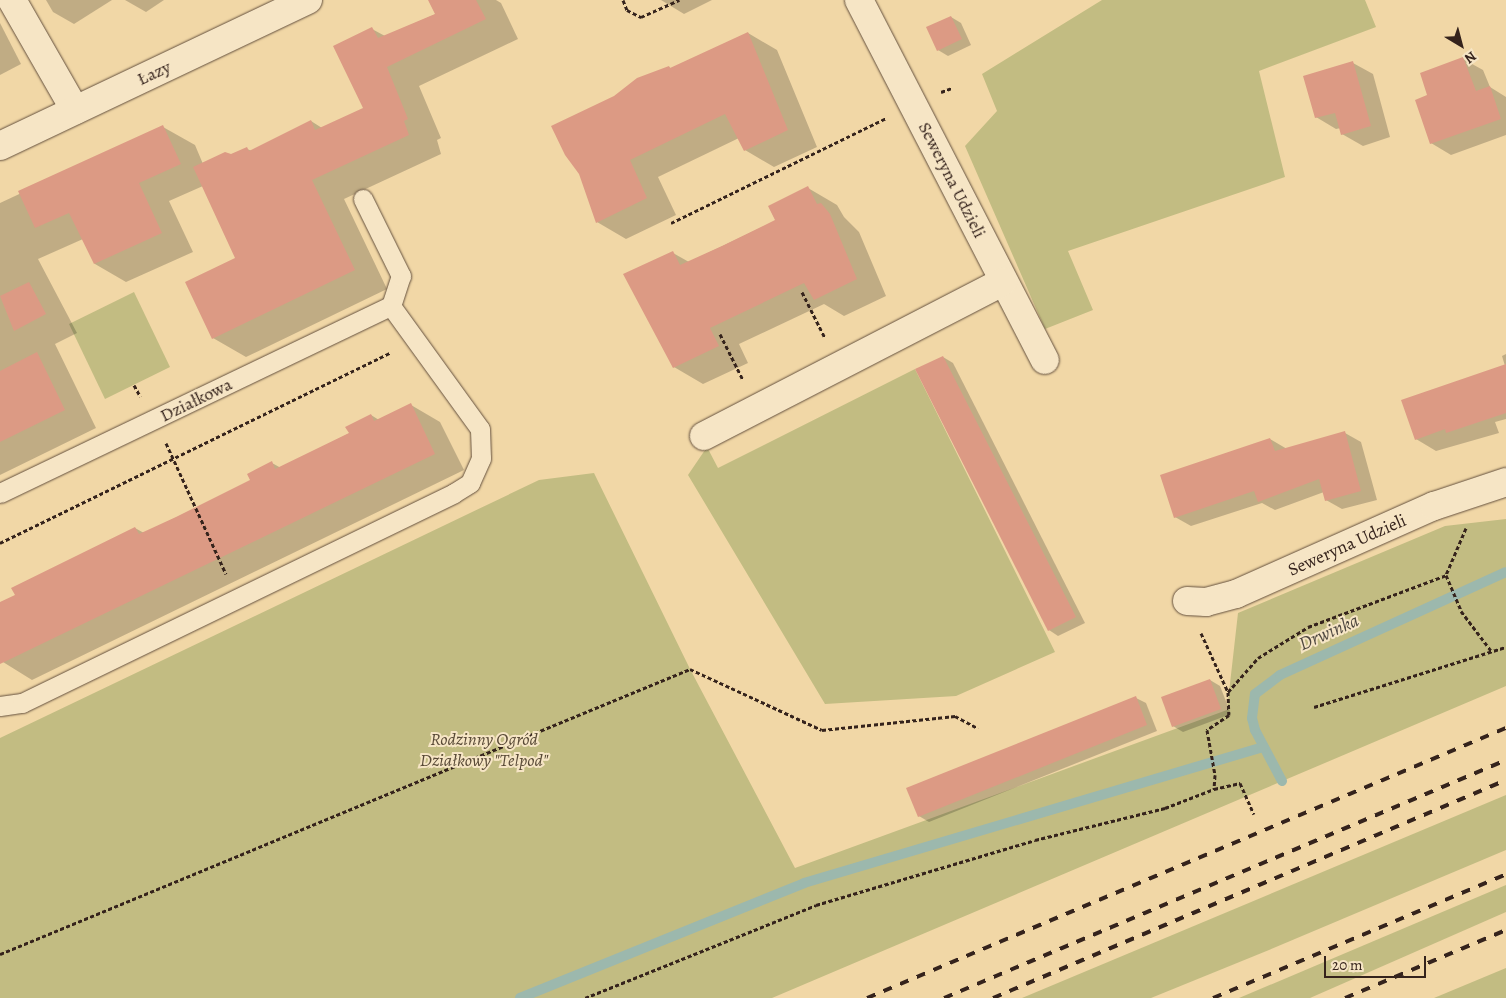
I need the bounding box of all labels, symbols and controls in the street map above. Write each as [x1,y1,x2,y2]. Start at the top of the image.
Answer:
north arrow [1436,20,1486,70]
text: N [1461,47,1480,68]
street label: Łazy [134,56,174,90]
street label: Seweryna Udzieli [914,119,990,241]
street label: Działkowa [157,373,235,427]
street label: Seweryna Udzieli [1285,509,1409,581]
water label: Drwinka [1295,610,1363,656]
park label: Rodzinny Ogród Działkowy "Telpod" [420,729,548,772]
scale bar [1326,946,1428,978]
text: 20 m [1332,955,1363,975]

